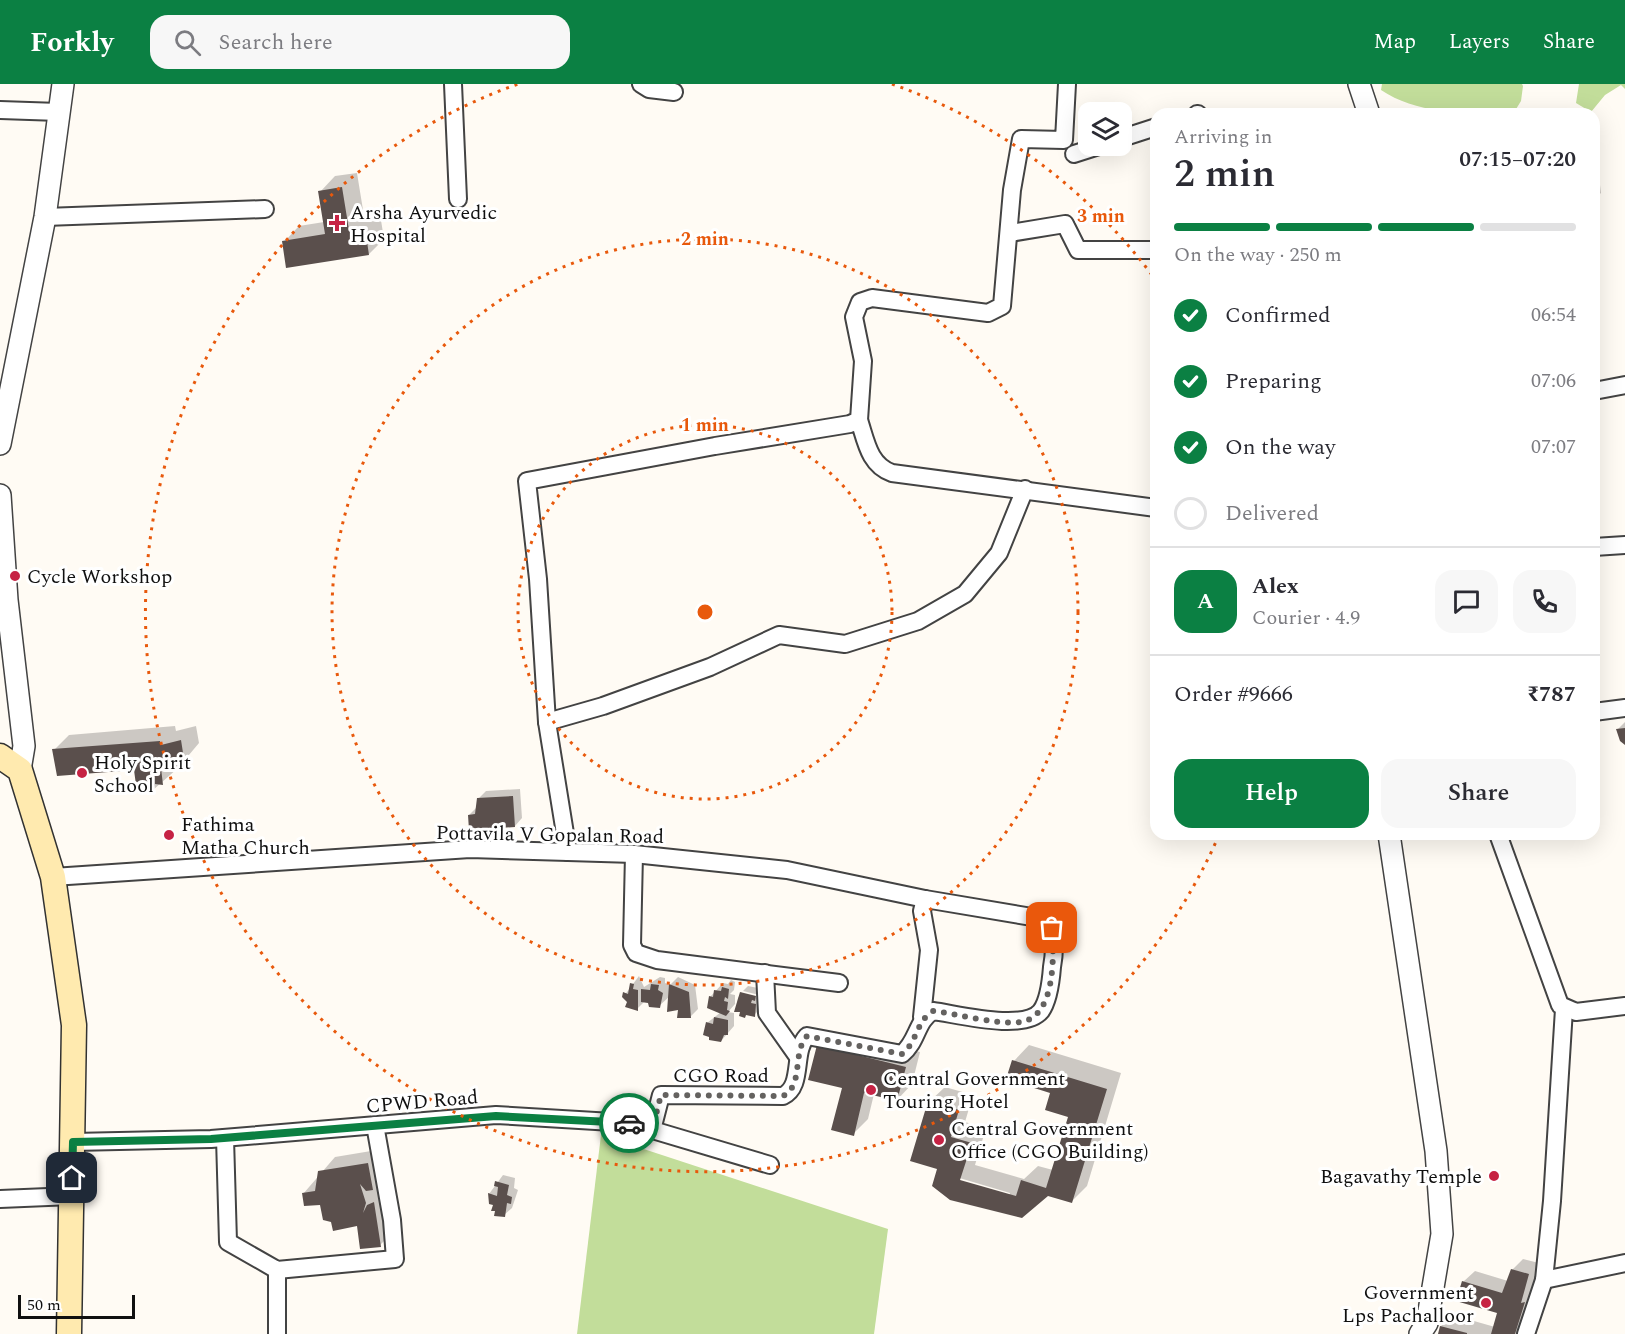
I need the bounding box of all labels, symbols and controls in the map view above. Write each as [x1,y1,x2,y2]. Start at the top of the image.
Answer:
search box [150,15,570,69]
text: Forkly [30,21,114,64]
icon: search [171,26,204,59]
text: Search here [219,26,333,59]
text: Map [1374,26,1416,58]
text: Layers [1449,26,1510,58]
text: Share [1543,26,1595,58]
map controls [1078,102,1132,156]
button: layers [1078,102,1132,156]
text: Arriving in [1174,122,1272,152]
text: 07:15–07:20 [1459,143,1576,176]
text: 2 min [1174,145,1275,204]
place label: Arsha Ayurvedic Hospital [350,198,497,251]
text: 3 min [1077,203,1125,230]
marker: Arsha Ayurvedic Hospital [328,214,346,232]
text: 2 min [681,226,729,253]
text: On the way · 250 m [1174,240,1342,270]
icon: check [1174,299,1207,332]
text: Confirmed [1225,299,1331,332]
text: 06:54 [1531,300,1576,330]
icon: check [1174,365,1207,398]
text: Preparing [1225,365,1322,398]
text: 07:06 [1531,366,1576,396]
text: 1 min [681,412,729,439]
icon: check [1174,431,1207,464]
text: On the way [1225,431,1336,464]
text: 07:07 [1531,432,1576,462]
text: Delivered [1225,497,1319,530]
place label: Cycle Workshop [27,562,172,592]
marker: Cycle Workshop [8,569,22,583]
text: Alex [1252,570,1299,603]
button: chat [1435,570,1498,633]
button: phone [1513,570,1576,633]
text: A [1197,585,1214,618]
centre of rings [695,602,715,622]
text: Courier · 4.9 [1252,603,1360,633]
text: Order #9666 [1174,678,1293,711]
text: ₹787 [1527,678,1576,711]
place label: Holy Spirit School [94,748,191,801]
button: Help [1174,759,1369,828]
button: Share [1381,759,1576,828]
marker: Holy Spirit School [75,766,89,780]
place label: Fathima Matha Church [181,810,310,863]
street label: Pottavila V Gopalan Road [436,818,664,852]
marker: Fathima Matha Church [162,828,176,842]
pin [1026,902,1077,953]
icon: bag [1035,911,1068,944]
street label: CGO Road [673,1061,769,1091]
place label: Central Government Touring Hotel [883,1064,1065,1117]
street label: CPWD Road [365,1082,479,1122]
marker: Central Government Touring Hotel [864,1083,878,1097]
courier [599,1093,659,1153]
icon: car [613,1107,646,1140]
place label: Central Government Office (CGO Building) [951,1114,1149,1167]
marker: Central Government Office (CGO Building) [932,1133,946,1147]
pin [46,1152,97,1203]
icon: home [55,1161,88,1194]
place label: Bagavathy Temple [1320,1162,1482,1192]
marker: Bagavathy Temple [1487,1169,1501,1183]
place label: Government Lps Pachalloor [1342,1278,1474,1331]
scale bar [18,1292,135,1320]
text: 50 m [27,1293,61,1317]
marker: Government Lps Pachalloor [1479,1296,1493,1310]

